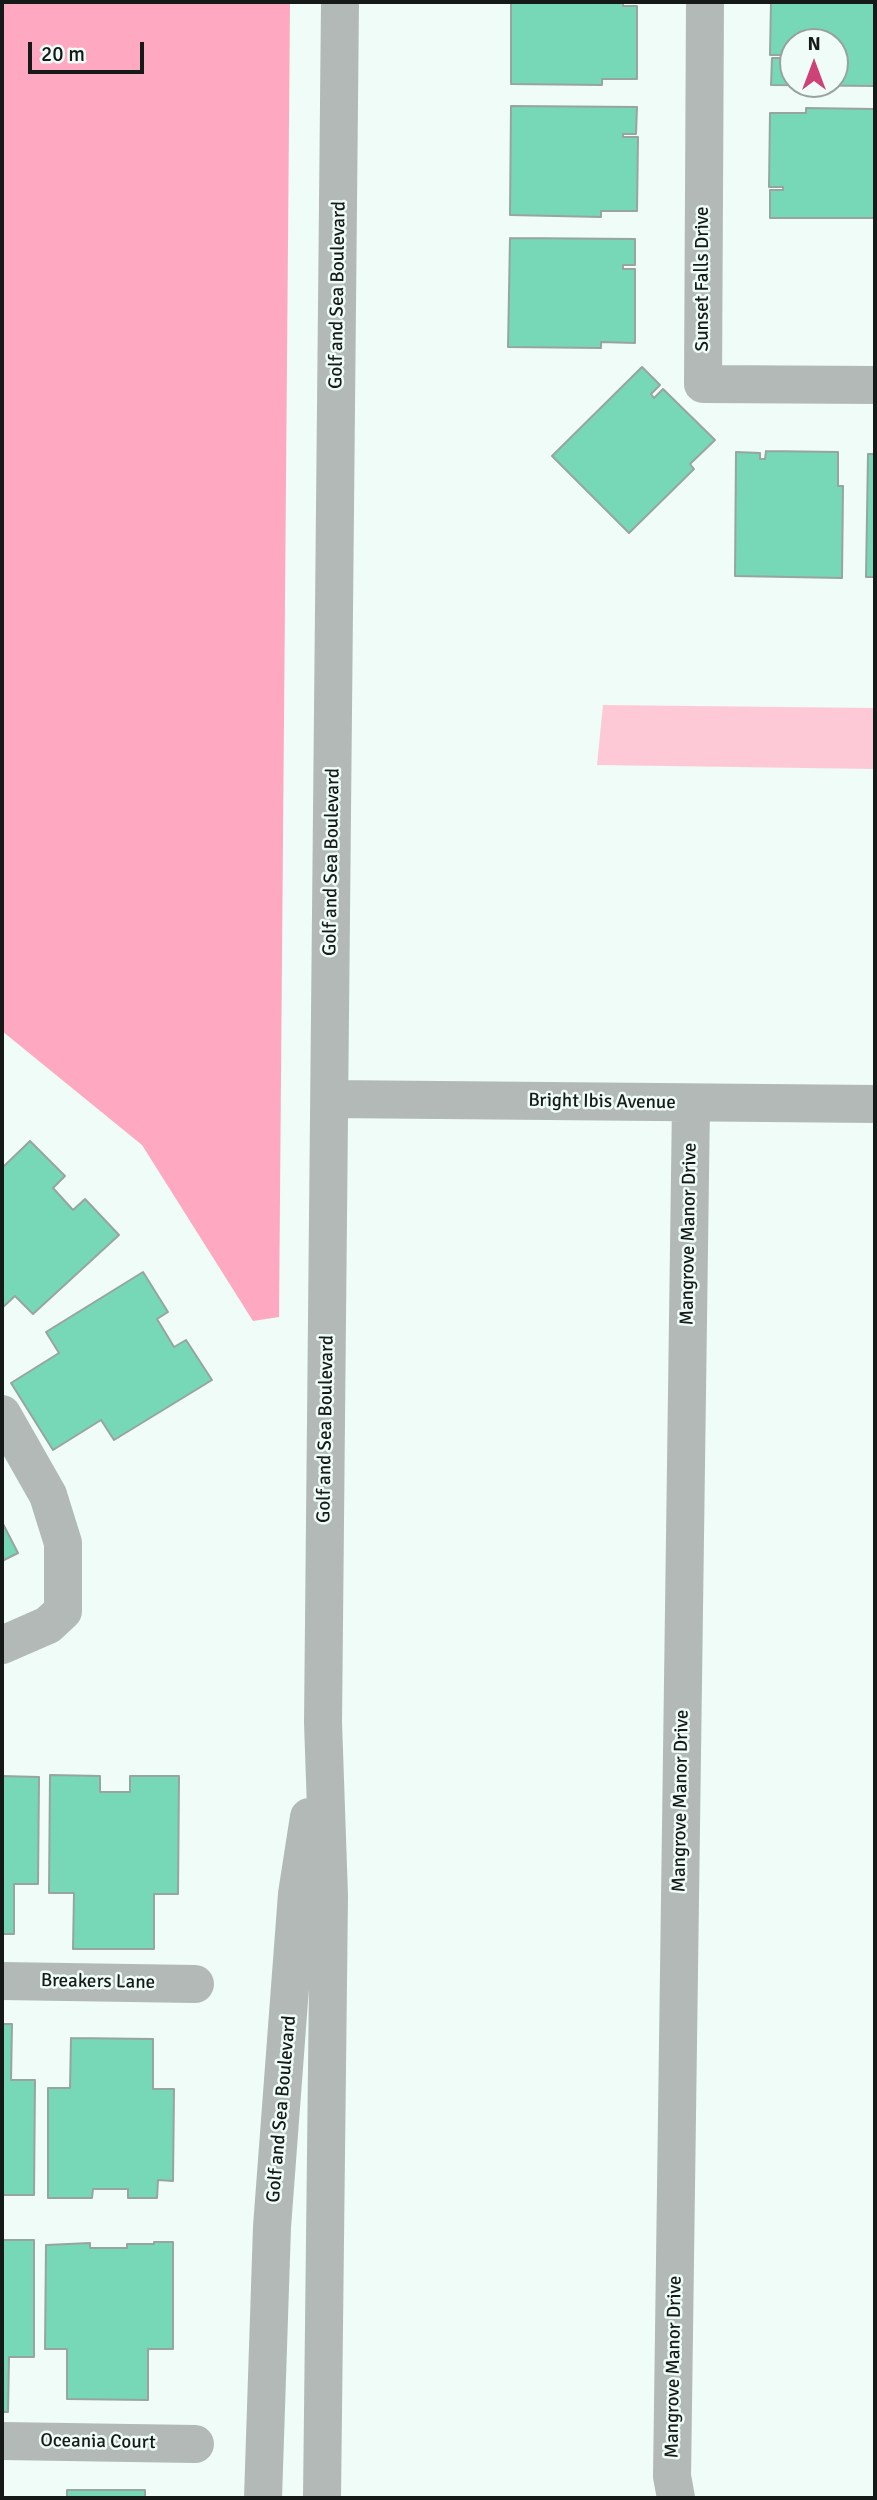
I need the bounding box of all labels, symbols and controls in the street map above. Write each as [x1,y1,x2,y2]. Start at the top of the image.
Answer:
scale bar [32,28,147,72]
north arrow [779,28,849,98]
text: N [807,32,821,56]
text: 20 m [41,41,85,67]
street label: Golf and Sea Boulevard [325,201,351,389]
street label: Sunset Falls Drive [692,207,714,351]
street label: Golf and Sea Boulevard [319,768,345,956]
street label: Bright Ibis Avenue [528,1089,676,1115]
street label: Mangrove Manor Drive [676,1142,702,1326]
street label: Golf and Sea Boulevard [313,1335,339,1523]
street label: Mangrove Manor Drive [668,1709,694,1893]
street label: Breakers Lane [41,1970,155,1994]
street label: Golf and Sea Boulevard [262,2014,302,2204]
street label: Mangrove Manor Drive [661,2275,687,2459]
street label: Oceania Court [40,2430,156,2454]

